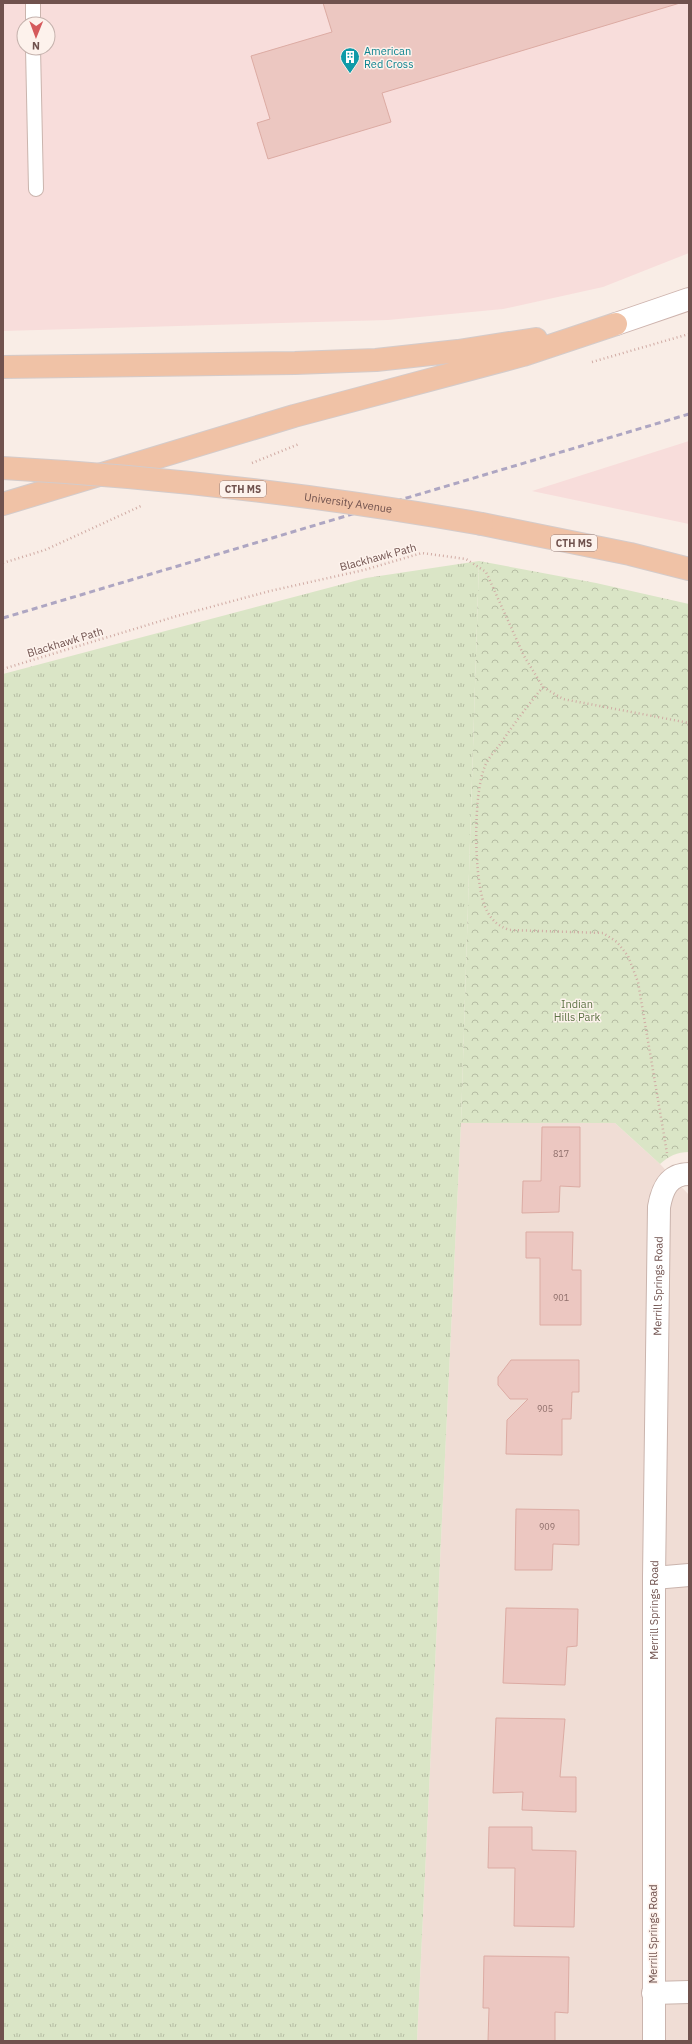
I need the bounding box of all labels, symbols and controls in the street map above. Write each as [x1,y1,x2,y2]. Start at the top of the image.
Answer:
north arrow [16,16,56,56]
text: N [32,39,40,53]
place label: American Red Cross [364,44,414,71]
building icon: American Red Cross [339,46,361,74]
road number: CTH MS [220,481,266,497]
street label: University Avenue [303,490,393,516]
road number: CTH MS [551,535,597,551]
street label: Blackhawk Path [338,540,418,574]
street label: Blackhawk Path [25,624,105,660]
park label: Indian Hills Park [554,997,601,1024]
house number: 817 [553,1148,569,1159]
street label: Merrill Springs Road [650,1236,666,1336]
house number: 901 [553,1292,569,1303]
house number: 905 [537,1403,553,1414]
house number: 909 [539,1521,555,1532]
street label: Merrill Springs Road [647,1560,661,1660]
street label: Merrill Springs Road [646,1884,660,1984]

